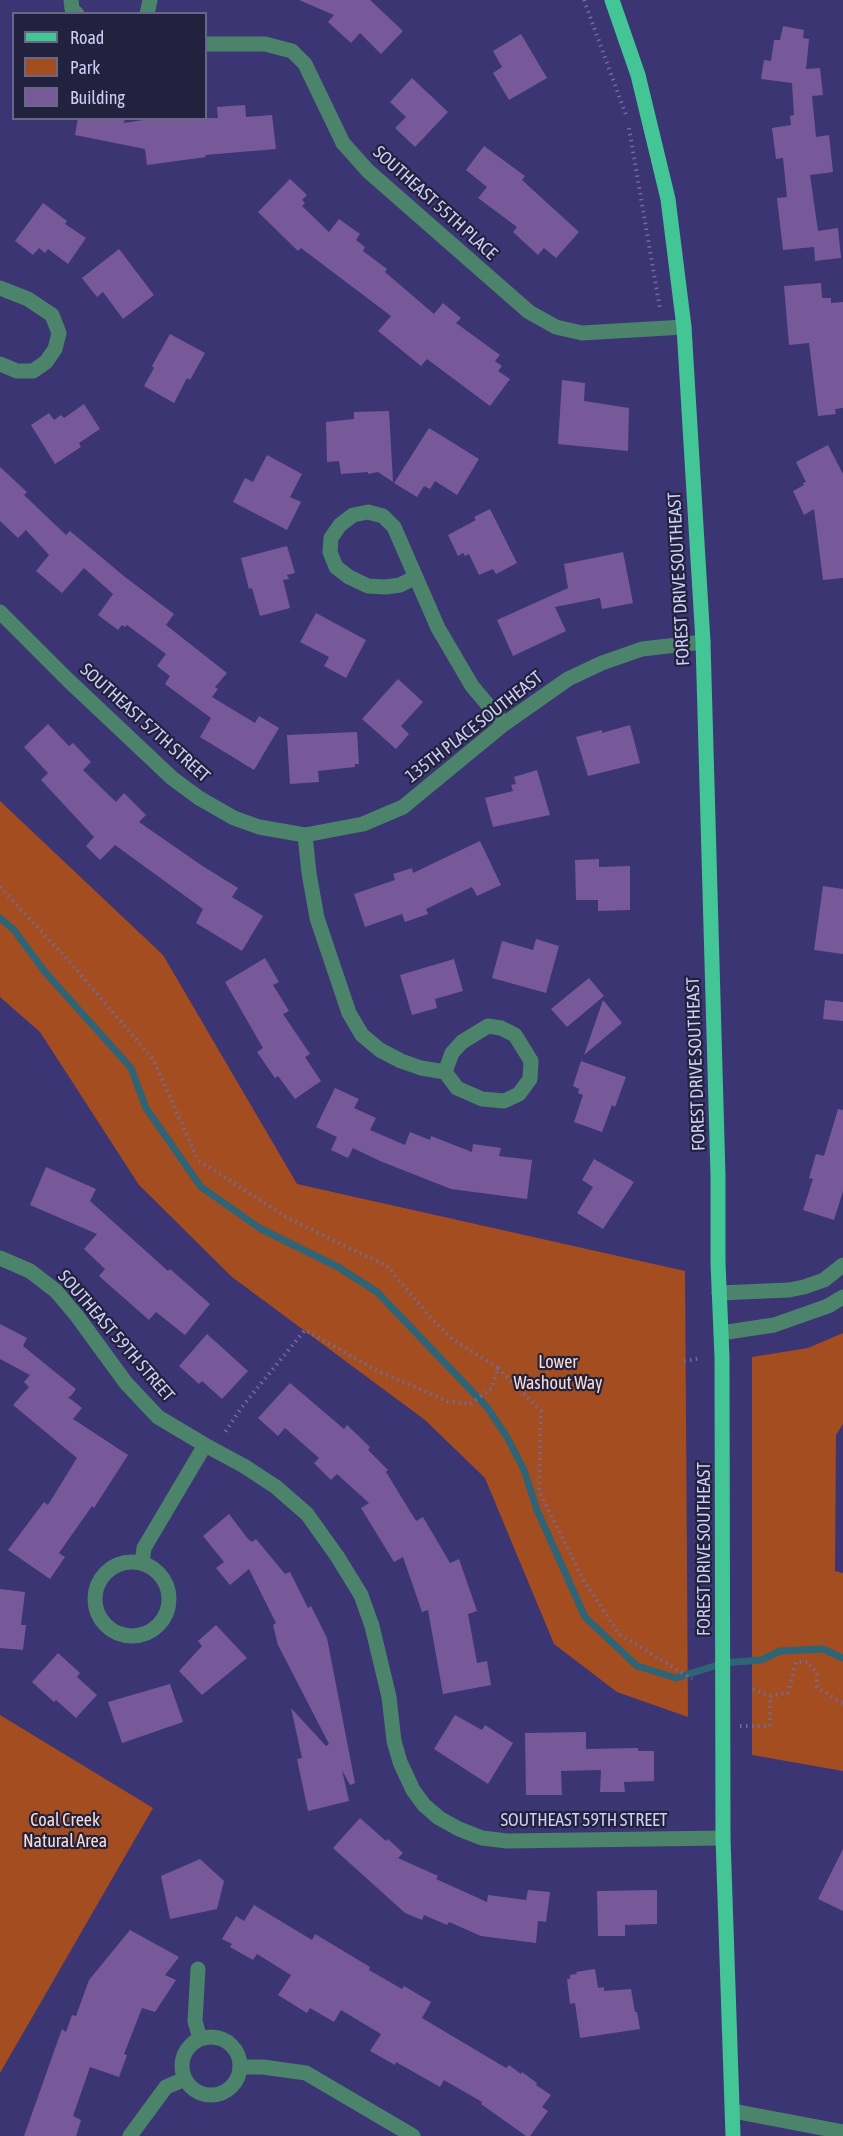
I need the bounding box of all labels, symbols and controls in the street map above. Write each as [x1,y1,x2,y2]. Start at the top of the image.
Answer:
legend [12,12,207,120]
text: Road [70,27,104,48]
text: Park [70,57,100,78]
text: Building [70,87,125,108]
street label: SOUTHEAST 55TH PLACE [368,142,502,264]
street label: FOREST DRIVE SOUTHEAST [664,492,694,666]
street label: SOUTHEAST 57TH STREET [76,659,214,787]
street label: 135TH PLACE SOUTHEAST [401,667,547,787]
street label: FOREST DRIVE SOUTHEAST [682,977,710,1151]
street label: SOUTHEAST 59TH STREET [53,1266,179,1406]
park label: Lower Washout Way [513,1351,603,1394]
street label: FOREST DRIVE SOUTHEAST [693,1462,715,1636]
park label: Coal Creek Natural Area [23,1809,107,1852]
street label: SOUTHEAST 59TH STREET [501,1809,667,1831]

